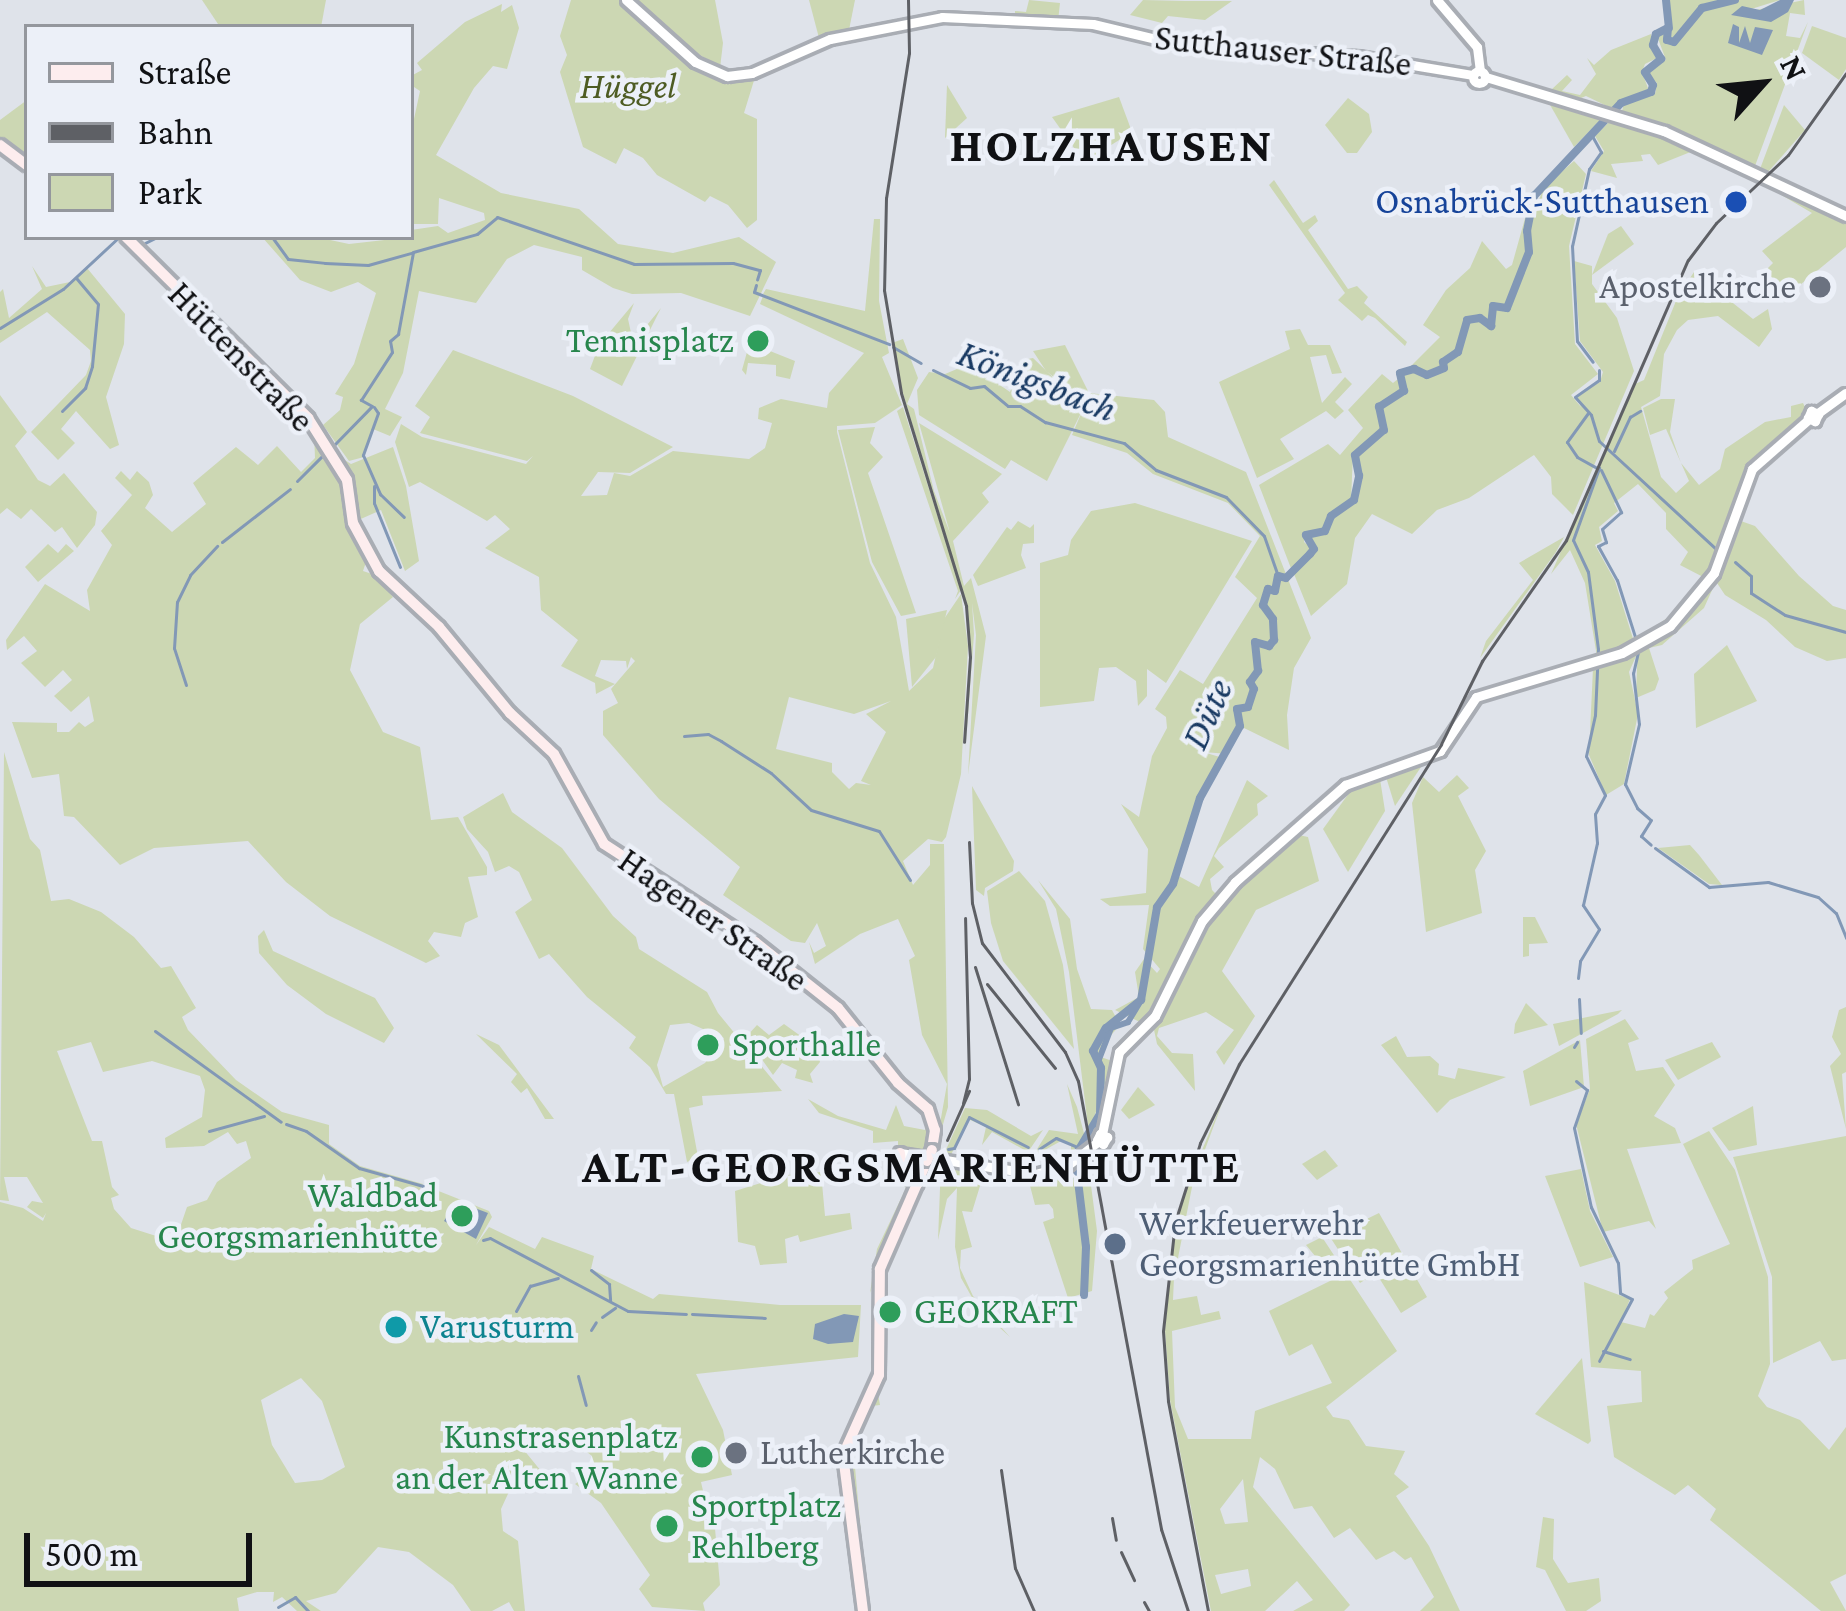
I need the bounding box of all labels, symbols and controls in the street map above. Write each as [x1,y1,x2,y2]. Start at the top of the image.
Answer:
street label: Sutthauser Straße [1153,16,1413,86]
legend [24,24,414,240]
north arrow [1702,24,1822,144]
text: N [1773,49,1816,86]
text: Straße [138,52,231,92]
park label: Hüggel [580,65,676,109]
text: Bahn [138,112,213,152]
district label: HOLZHAUSEN [949,116,1275,174]
text: Park [138,172,202,212]
place label: Osnabrück-Sutthausen [1375,180,1709,224]
marker: Osnabrück-Sutthausen [1720,186,1752,218]
place label: Apostelkirche [1599,265,1796,309]
street label: Hüttenstraße [159,273,323,441]
marker: Apostelkirche [1807,274,1833,300]
place label: Tennisplatz [566,319,734,363]
marker: Tennisplatz [745,328,771,354]
water label: Königsbach [951,329,1123,433]
water label: Düte [1171,672,1243,756]
street label: Hagener Straße [610,839,816,1001]
place label: Sporthalle [732,1023,881,1067]
marker: Sporthalle [695,1032,721,1058]
district label: ALT-GEORGSMARIENHÜTTE [582,1137,1242,1195]
place label: Waldbad Georgsmarienhütte [157,1173,438,1258]
place label: Werkfeuerwehr Georgsmarienhütte GmbH [1139,1201,1520,1286]
marker: Waldbad Georgsmarienhütte [449,1203,475,1229]
marker: Werkfeuerwehr Georgsmarienhütte GmbH [1102,1231,1128,1257]
place label: GEOKRAFT [914,1290,1078,1334]
marker: GEOKRAFT [877,1299,903,1325]
place label: Varusturm [420,1305,574,1349]
marker: Varusturm [383,1314,409,1340]
place label: Kunstrasenplatz an der Alten Wanne [395,1414,678,1499]
place label: Lutherkirche [760,1431,945,1475]
marker: Lutherkirche [723,1440,749,1466]
marker: Kunstrasenplatz an der Alten Wanne [689,1444,715,1470]
place label: Sportplatz Rehlberg [691,1483,841,1568]
scale bar [30,1509,258,1583]
marker: Sportplatz Rehlberg [654,1513,680,1539]
text: 500 m [45,1534,138,1574]

